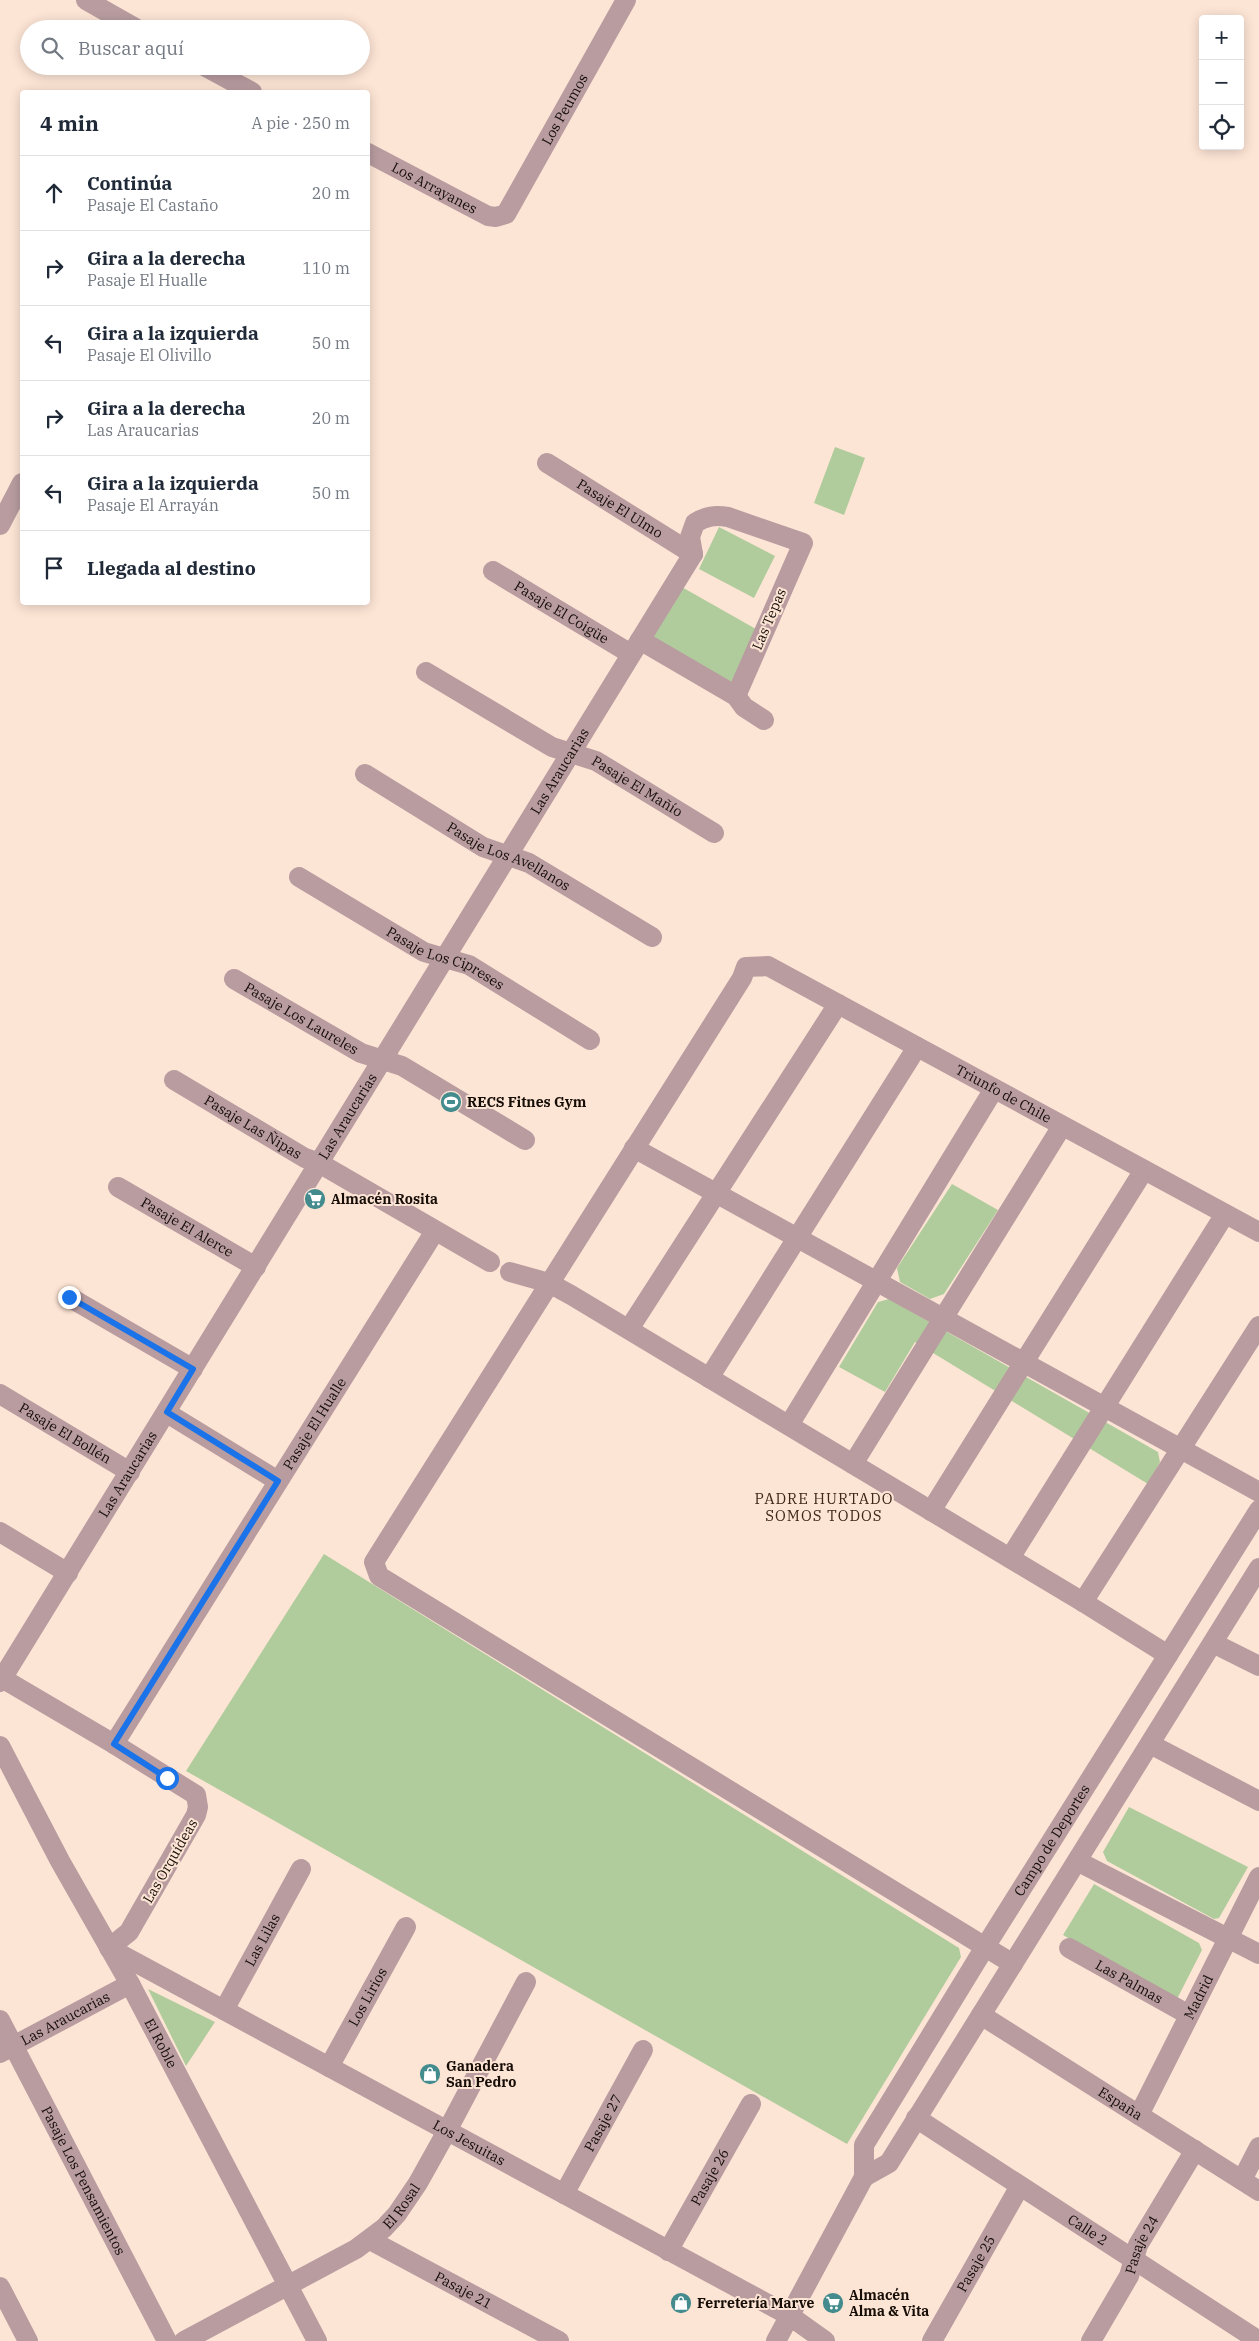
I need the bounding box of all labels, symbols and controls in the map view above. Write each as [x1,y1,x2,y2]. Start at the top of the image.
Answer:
map controls [1199,15,1244,150]
button: + [1199,15,1244,60]
search box [20,20,370,75]
icon: search [38,34,66,62]
text: Buscar aquí [78,36,184,60]
button: − [1199,60,1244,105]
street label: Los Peumos [537,70,592,148]
button: locate [1199,105,1244,150]
text: 4 min [40,109,99,137]
text: A pie · 250 m [252,113,350,133]
street label: Los Arrayanes [389,158,480,218]
text: Continúa [87,171,172,195]
icon: ahead [40,179,68,207]
text: 20 m [312,183,350,203]
text: Pasaje El Castaño [87,195,218,215]
text: Gira a la derecha [87,246,246,270]
icon: right [40,254,68,282]
text: 110 m [302,258,350,278]
text: Pasaje El Hualle [87,270,207,290]
text: Gira a la izquierda [87,321,259,345]
icon: left [40,329,68,357]
text: 50 m [312,333,350,353]
text: Pasaje El Olivillo [87,345,211,365]
text: Gira a la derecha [87,396,246,420]
icon: right [40,404,68,432]
text: 20 m [312,408,350,428]
text: Las Araucarias [87,420,199,440]
text: Gira a la izquierda [87,471,259,495]
street label: Pasaje El Ulmo [574,475,666,542]
icon: left [40,479,68,507]
text: 50 m [312,483,350,503]
text: Pasaje El Arrayán [87,495,219,515]
icon: arrive [40,554,68,582]
text: Llegada al destino [87,556,256,580]
street label: Pasaje El Coigüe [511,577,612,648]
street label: Las Tepas [748,585,790,653]
street label: Las Araucarias [526,725,593,818]
street label: Pasaje El Mañío [588,752,686,821]
street label: Pasaje Los Avellanos [444,818,574,895]
street label: Pasaje Los Cipreses [383,923,508,994]
street label: Pasaje Los Laureles [241,978,362,1059]
street label: Triunfo de Chile [952,1060,1055,1127]
street label: Las Araucarias [314,1070,381,1163]
sports icon: RECS Fitnes Gym [439,1090,463,1114]
street label: Pasaje Las Ñipas [201,1091,305,1163]
place label: RECS Fitnes Gym [467,1093,587,1111]
supermarket icon: Almacén Rosita [303,1187,327,1211]
place label: Almacén Rosita [331,1190,438,1208]
street label: Pasaje El Alerce [138,1193,237,1261]
route end [58,1286,81,1309]
street label: Pasaje El Hualle [279,1374,350,1473]
street label: Pasaje El Bollén [16,1399,115,1468]
street label: Las Araucarias [94,1427,161,1521]
district label: PADRE HURTADO SOMOS TODOS [754,1489,894,1525]
route start [156,1767,179,1790]
street label: Campo de Deportes [1010,1781,1094,1900]
street label: Las Orquídeas [139,1816,201,1906]
street label: Las Lilas [241,1910,284,1969]
street label: Las Palmas [1092,1956,1166,2008]
street label: Los Lirios [344,1964,391,2029]
street label: Madrid [1180,1971,1217,2022]
street label: Las Araucarias [18,1987,113,2049]
street label: El Roble [141,2015,181,2071]
place label: Ganadera San Pedro [446,2057,516,2091]
shop icon: Ganadera San Pedro [418,2062,442,2086]
street label: España [1095,2083,1146,2124]
street label: Pasaje 27 [580,2091,626,2155]
street label: Pasaje Los Pensamientos [37,2103,130,2258]
street label: Los Jesuitas [430,2116,509,2169]
street label: Pasaje 26 [687,2145,733,2209]
street label: El Rosal [379,2180,424,2233]
street label: Calle 2 [1064,2210,1111,2249]
street label: Pasaje 24 [1121,2212,1163,2276]
street label: Pasaje 25 [953,2232,999,2295]
street label: Pasaje 21 [432,2267,495,2313]
place label: Almacén Alma & Vita [849,2286,929,2320]
shop icon: Ferretería Marve [669,2291,693,2315]
supermarket icon: Almacén Alma & Vita [821,2291,845,2315]
place label: Ferretería Marve [697,2294,814,2312]

